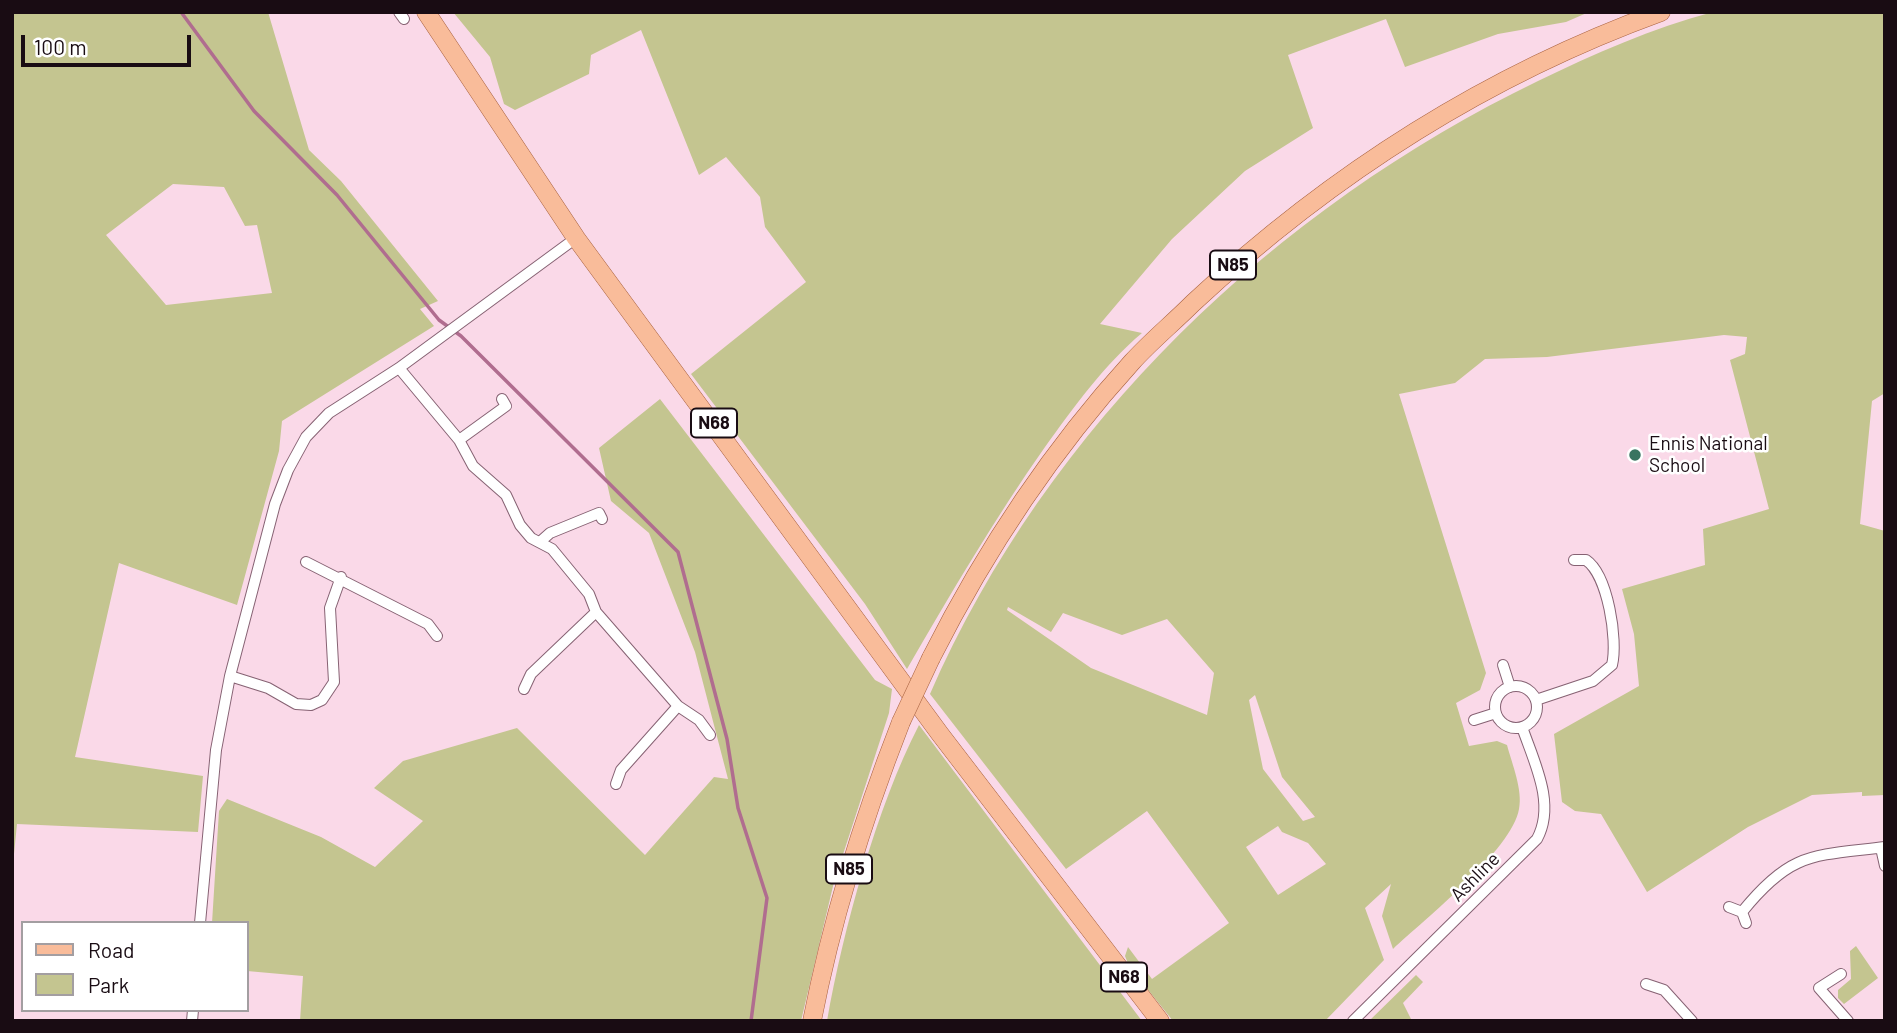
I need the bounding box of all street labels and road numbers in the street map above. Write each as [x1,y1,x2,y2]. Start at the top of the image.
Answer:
road number: N85 [1210,250,1256,279]
road number: N68 [691,408,737,438]
street label: Ashline [1446,848,1504,906]
road number: N85 [826,854,872,884]
road number: N68 [1101,962,1147,992]

